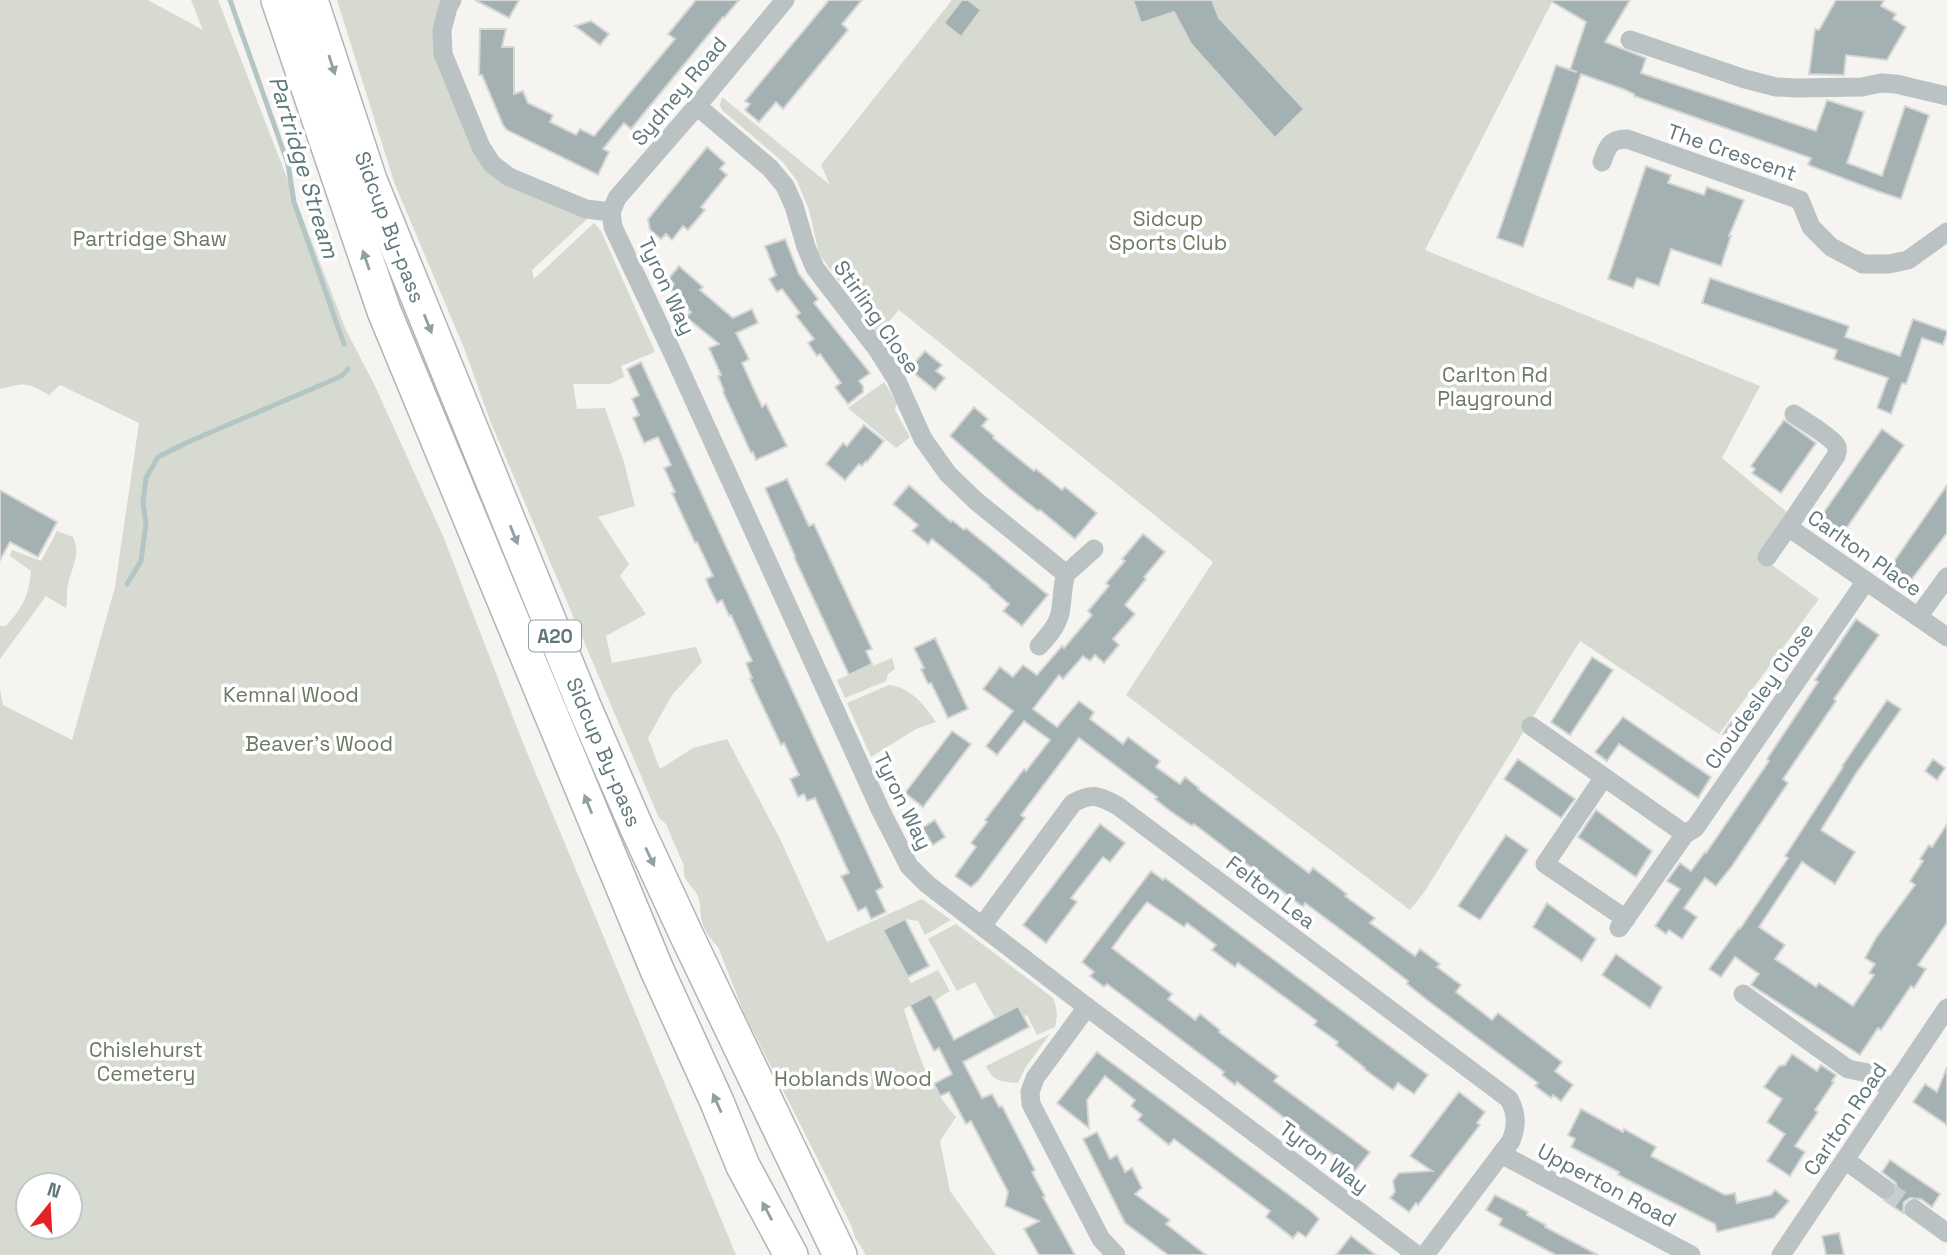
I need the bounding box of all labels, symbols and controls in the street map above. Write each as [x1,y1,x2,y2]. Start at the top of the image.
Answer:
street label: Sydney Road [625,31,733,151]
one-way arrow [327,55,338,76]
water label: Partridge Stream [262,72,346,263]
street label: The Crescent [1664,117,1800,187]
street label: Sidcup By-pass [349,148,431,306]
park label: Sidcup Sports Club [1109,205,1227,256]
park label: Partridge Shaw [73,225,227,252]
street label: Tyron Way [633,233,701,339]
one-way arrow [360,249,371,270]
street label: Stirling Close [828,255,926,379]
one-way arrow [423,314,434,335]
park label: Carlton Rd Playground [1437,361,1553,412]
street label: Carlton Place [1802,504,1928,602]
one-way arrow [509,524,520,545]
street label: Cloudesley Close [1698,618,1820,774]
road number: A20 [529,621,581,652]
street label: Sidcup By-pass [560,673,648,831]
park label: Kemnal Wood [223,681,359,708]
park label: Beaver's Wood [245,730,393,757]
street label: Tyron Way [868,748,938,854]
one-way arrow [582,793,593,814]
one-way arrow [644,847,656,867]
street label: Felton Lea [1221,850,1321,934]
park label: Chislehurst Cemetery [89,1036,203,1087]
street label: Carlton Road [1797,1057,1893,1181]
park label: Hoblands Wood [774,1065,932,1092]
one-way arrow [711,1093,723,1113]
street label: Tyron Way [1274,1115,1374,1199]
street label: Upperton Road [1533,1137,1681,1233]
north arrow [14,1171,84,1241]
text: N [44,1176,64,1204]
one-way arrow [761,1200,773,1220]

